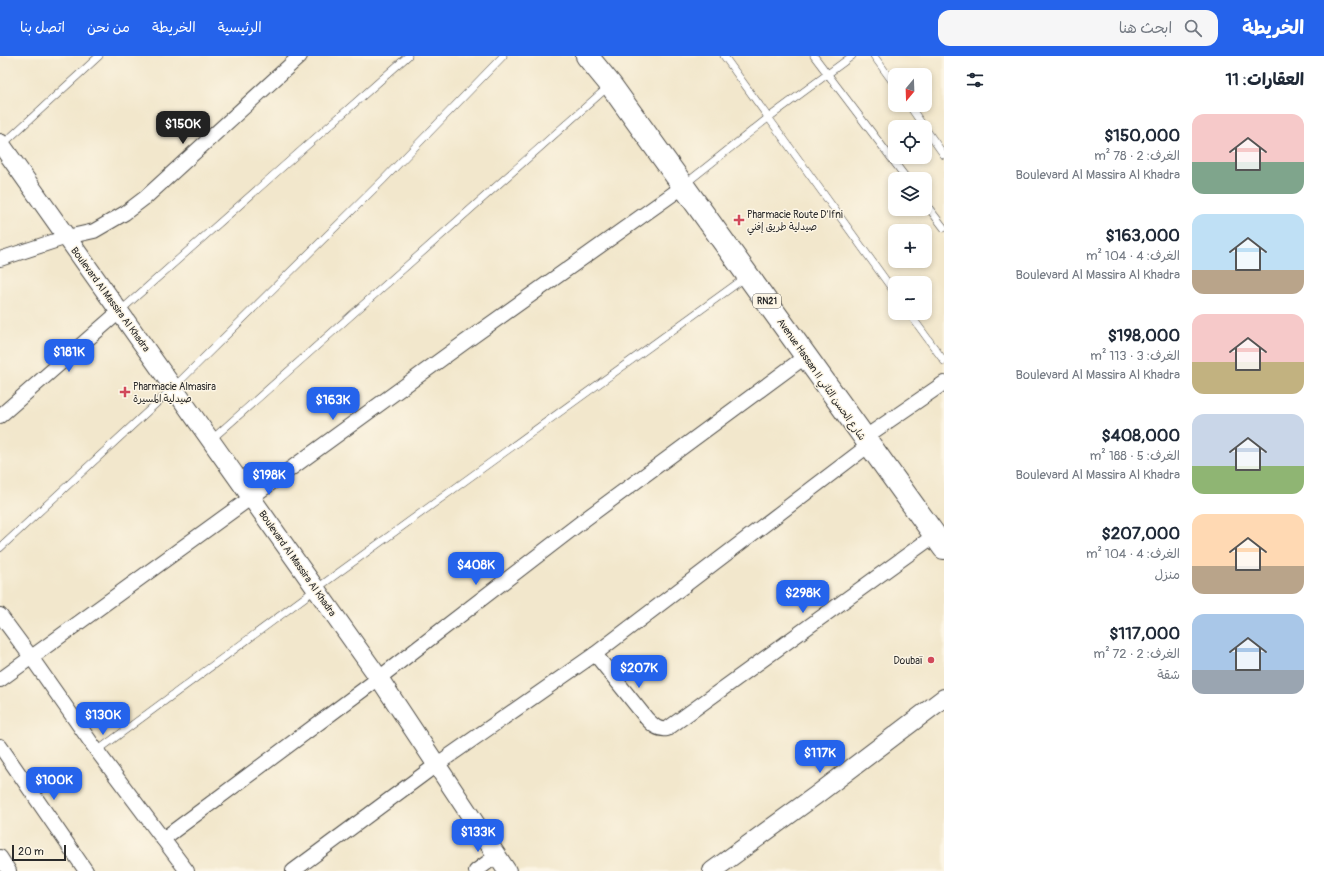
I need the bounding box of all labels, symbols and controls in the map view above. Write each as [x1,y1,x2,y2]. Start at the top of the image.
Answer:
search box [938,10,1218,46]
text: الخريطة [1242,16,1304,40]
icon: search [1182,17,1204,39]
text: اتصل بنا [20,19,65,36]
text: من نحن [87,19,130,36]
text: الخريطة [152,19,196,36]
text: الرئيسية [218,19,262,36]
text: ابحث هنا [1119,19,1172,38]
north arrow [888,68,932,112]
map controls [888,68,932,320]
icon: filters [964,69,986,91]
text: العقارات: 11 [1226,69,1304,90]
pin: $150K [155,111,211,145]
text: $150K [165,116,201,132]
button: locate [888,120,932,164]
text: $150,000 [1104,125,1180,146]
icon: home [1224,130,1272,178]
text: الغرف: 2 · 78 m² [1094,148,1180,164]
text: Boulevard Al Massira Al Khadra [1016,167,1180,183]
button: layers [888,172,932,216]
place label: Pharmacie Route D'Ifni صيدلية طريق إفني [747,209,843,236]
marker: Pharmacie Route D'Ifni صيدلية طريق إفني [734,215,744,225]
button: + [888,224,932,268]
text: $163,000 [1106,225,1180,246]
icon: home [1224,230,1272,278]
street label: Boulevard Al Massira Al Khadra [68,245,152,355]
text: الغرف: 4 · 104 m² [1086,248,1180,264]
text: Boulevard Al Massira Al Khadra [1016,267,1180,283]
button: − [888,276,932,320]
road number: RN21 [753,294,781,308]
street label: Avenue Hassan II شارع الحسن الثاني [772,316,868,445]
text: $198,000 [1108,325,1180,346]
icon: home [1224,330,1272,378]
pin: $181K [41,339,97,373]
text: $181K [53,344,85,360]
text: الغرف: 3 · 113 m² [1090,348,1180,364]
text: Boulevard Al Massira Al Khadra [1016,367,1180,383]
place label: Pharmacie Almasira صيدلية المسيرة [133,381,216,405]
marker: Pharmacie Almasira صيدلية المسيرة [120,387,130,397]
pin: $163K [305,387,361,421]
text: $163K [316,392,350,408]
text: $408,000 [1102,425,1180,446]
icon: home [1224,430,1272,478]
text: الغرف: 5 · 188 m² [1090,448,1180,464]
pin: $198K [241,462,297,496]
text: $198K [252,467,286,483]
text: Boulevard Al Massira Al Khadra [1016,467,1180,483]
street label: Boulevard Al Massira Al Khadra [256,508,339,619]
text: $207,000 [1102,523,1180,544]
icon: home [1224,530,1272,578]
text: الغرف: 4 · 104 m² [1086,546,1180,562]
pin: $408K [448,552,504,586]
text: $408K [457,557,495,573]
text: منزل [1154,567,1180,583]
pin: $298K [775,580,831,614]
text: $298K [785,585,821,601]
text: $117,000 [1109,623,1180,644]
icon: home [1224,630,1272,678]
text: الغرف: 2 · 72 m² [1094,646,1180,662]
pin: $207K [611,655,667,689]
place label: Doubaï [894,655,923,667]
marker: Doubaï [926,655,936,665]
text: $207K [620,660,658,676]
text: شقة [1157,667,1180,683]
pin: $130K [75,702,131,736]
text: $130K [85,707,121,723]
pin: $117K [792,740,848,774]
text: $117K [804,745,836,761]
pin: $100K [26,767,82,801]
text: $100K [35,772,73,788]
pin: $133K [450,819,506,853]
text: $133K [461,824,495,840]
scale bar [12,843,66,862]
text: 20 m [18,845,44,858]

